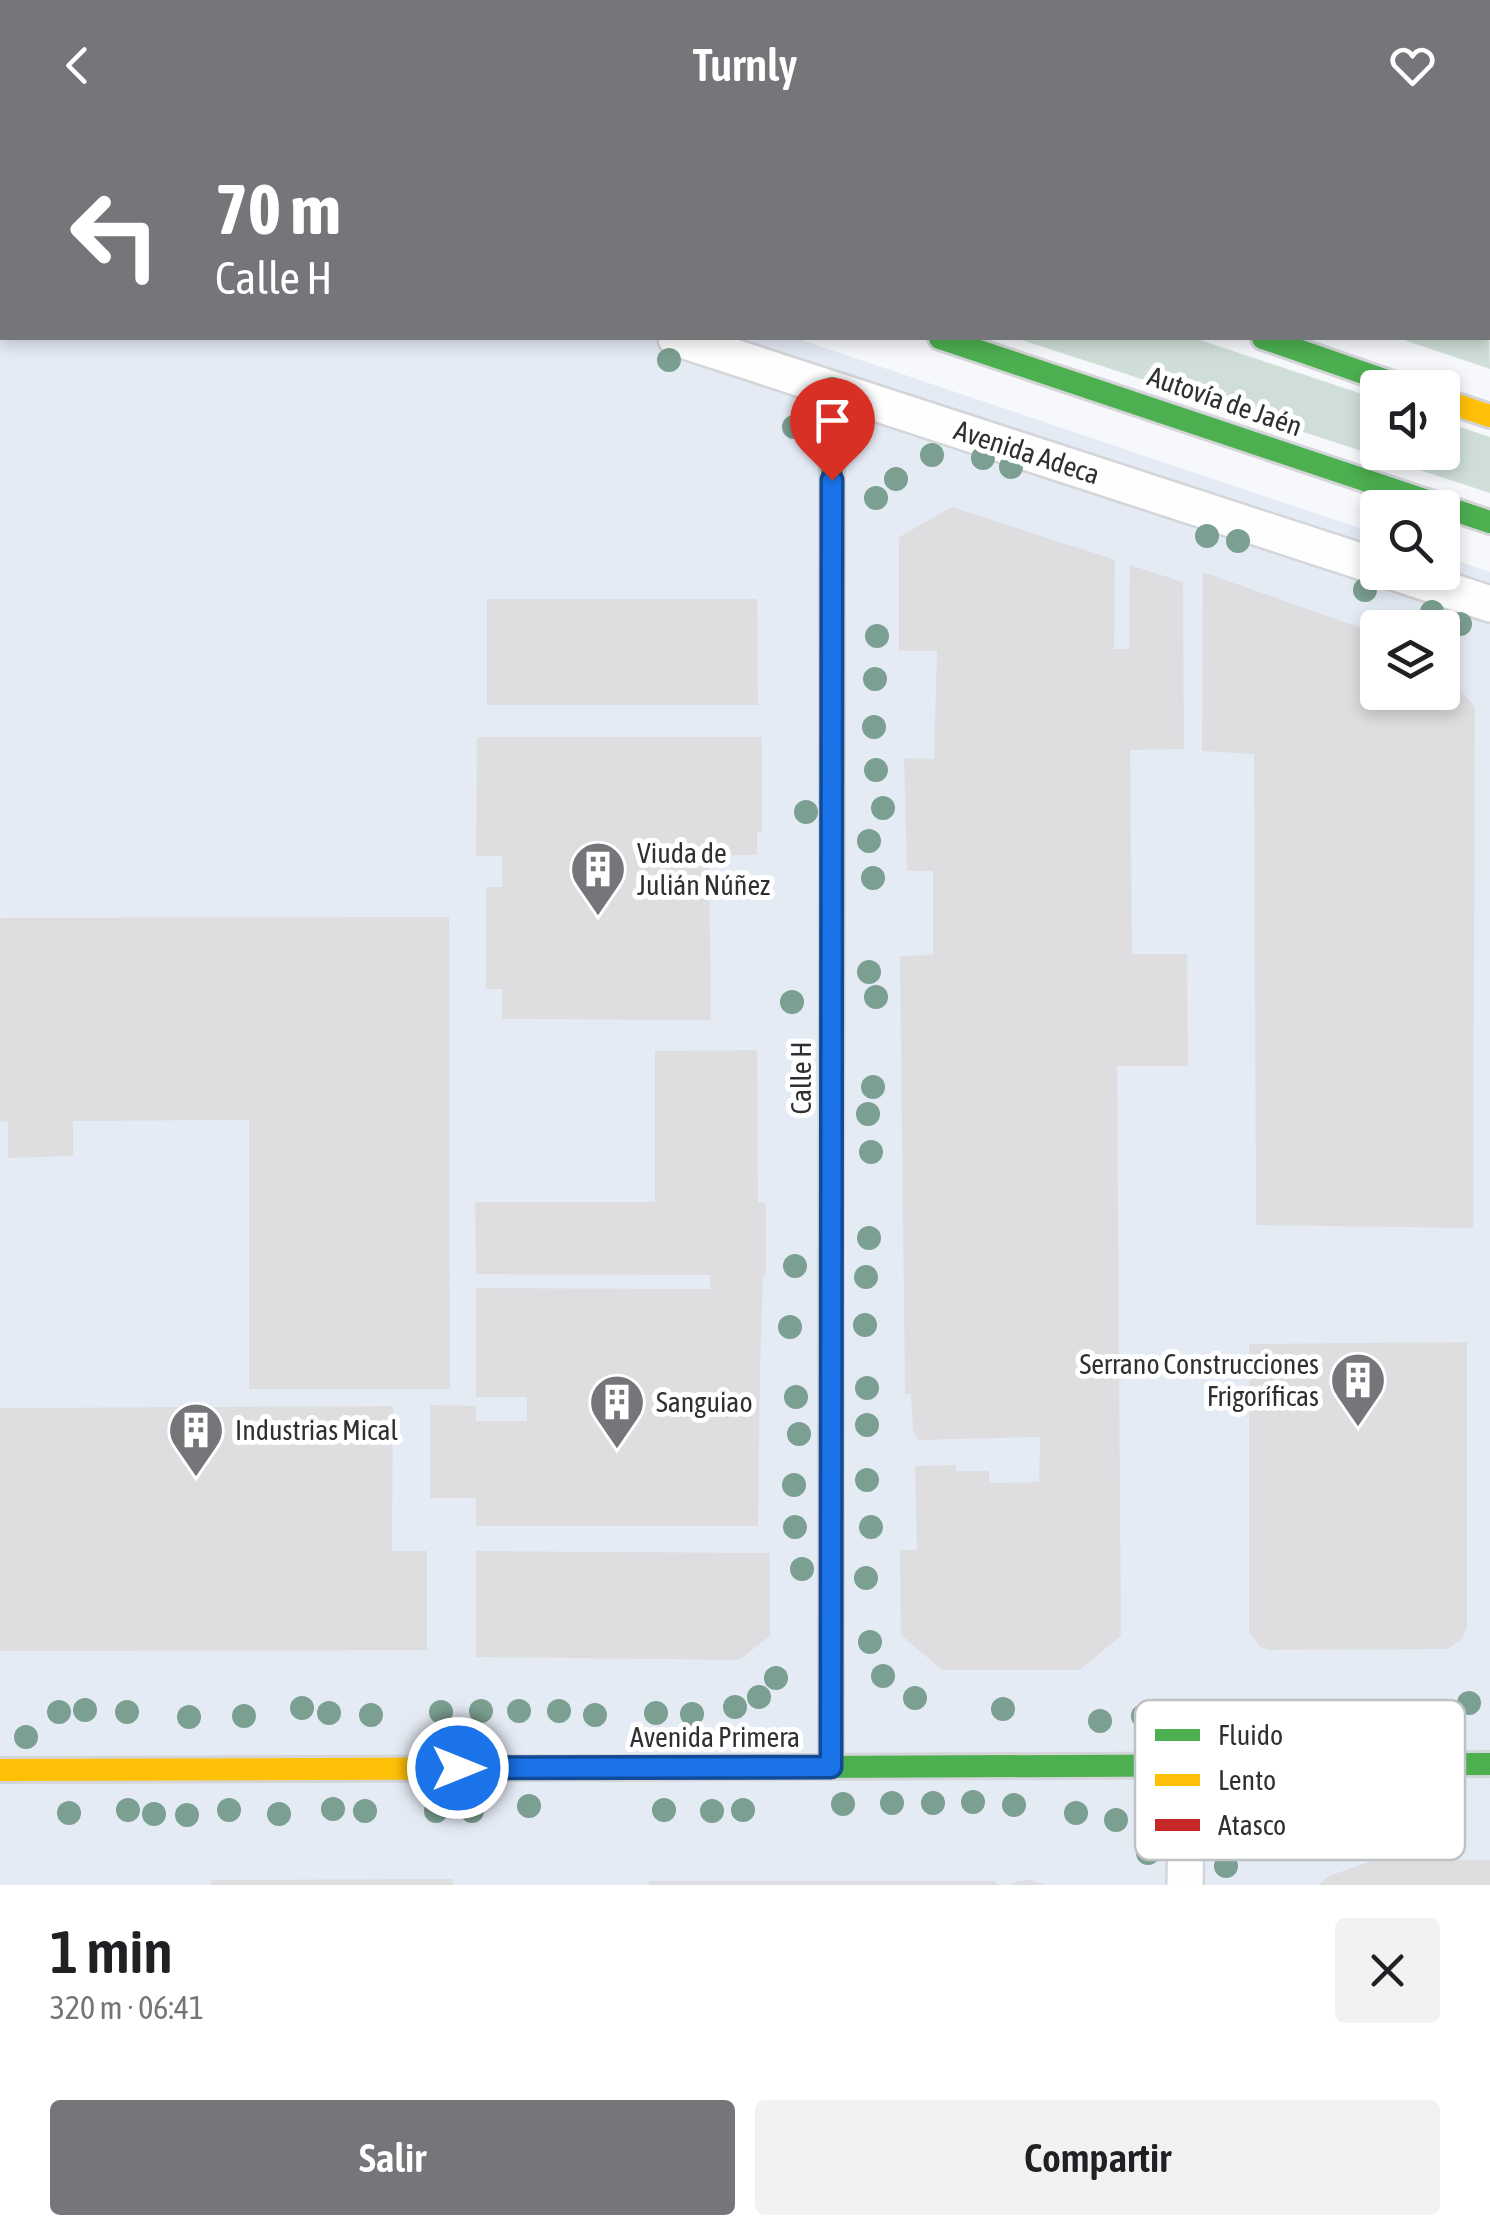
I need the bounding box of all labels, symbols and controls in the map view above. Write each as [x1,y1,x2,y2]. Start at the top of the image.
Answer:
icon: back [50,38,105,93]
icon: heart [1385,38,1440,93]
text: Turnly [693,39,797,91]
text: 70 m [215,169,341,249]
icon: left [50,170,180,300]
text: Calle H [215,252,332,304]
street label: Autovía de Jaén [1144,360,1306,442]
map controls [1360,370,1460,710]
button: sound [1360,370,1460,470]
pin [790,378,875,481]
icon: arrive [805,393,860,448]
street label: Avenida Adeca [950,413,1104,491]
button: search [1360,490,1460,590]
button: layers [1360,610,1460,710]
place label: Viuda de Julián Núñez [637,837,770,901]
building icon: Viuda de Julián Núñez [568,839,628,918]
street label: Calle H [785,1042,817,1115]
place label: Serrano Construcciones Frigoríficas [1079,1348,1319,1412]
building icon: Serrano Construcciones Frigoríficas [1328,1350,1388,1429]
building icon: Sanguiao [587,1372,647,1451]
place label: Sanguiao [656,1386,753,1418]
building icon: Industrias Mical [166,1400,226,1479]
place label: Industrias Mical [235,1414,398,1446]
legend [1135,1700,1465,1860]
position arrow [406,1716,510,1820]
text: Fluido [1218,1719,1283,1751]
street label: Avenida Primera [630,1721,800,1753]
text: Lento [1218,1764,1276,1796]
text: Atasco [1218,1809,1286,1841]
text: 1 min [50,1917,173,1986]
button: close [1335,1918,1440,2023]
text: 320 m · 06:41 [50,1989,204,2026]
button: Salir [50,2100,735,2215]
button: Compartir [755,2100,1440,2215]

